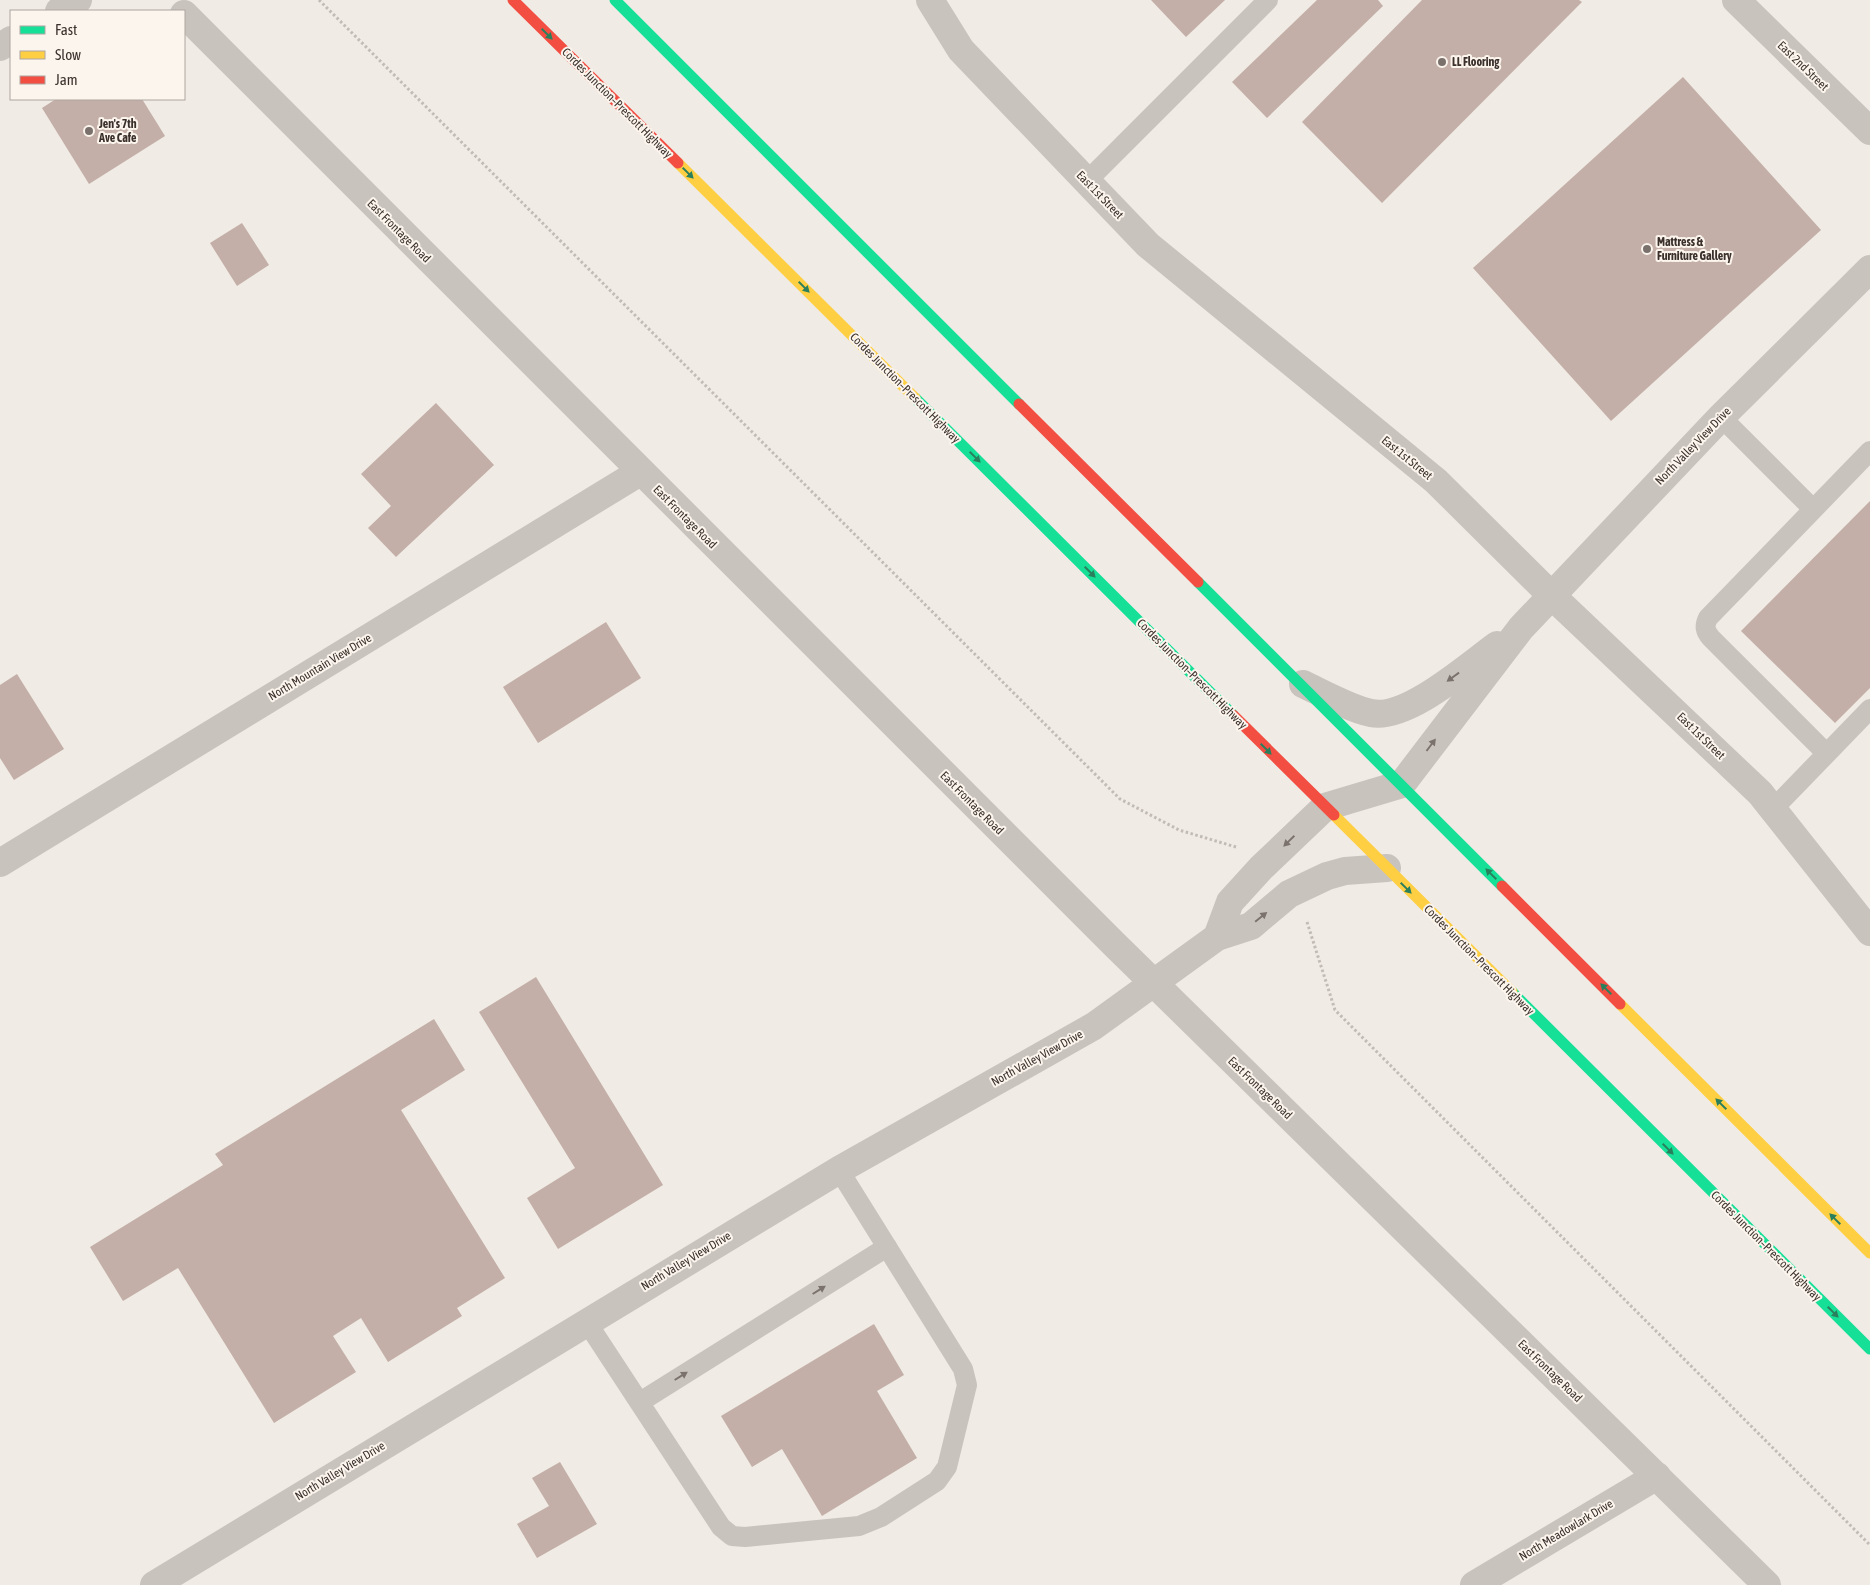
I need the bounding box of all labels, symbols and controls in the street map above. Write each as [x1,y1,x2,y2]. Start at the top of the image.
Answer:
legend [10,10,185,100]
text: Fast [55,21,77,38]
one-way arrow [541,28,553,40]
street label: East 2nd Street [1775,38,1832,94]
street label: Cordes Junction–Prescott Highway [559,45,675,161]
text: Slow [55,46,81,63]
place label: LL Flooring [1452,55,1500,69]
marker: LL Flooring [1436,56,1448,68]
text: Jam [55,71,78,88]
place label: Jen's 7th Ave Cafe [98,117,137,145]
marker: Jen's 7th Ave Cafe [83,125,95,137]
one-way arrow [682,167,694,179]
street label: East 1st Street [1074,168,1127,222]
street label: East Frontage Road [364,196,434,266]
place label: Mattress & Furniture Gallery [1657,235,1732,263]
marker: Mattress & Furniture Gallery [1641,243,1653,255]
one-way arrow [797,281,809,293]
street label: Cordes Junction–Prescott Highway [847,330,963,446]
street label: North Valley View Drive [1652,404,1734,488]
street label: East 1st Street [1379,433,1436,483]
one-way arrow [968,451,980,463]
street label: East Frontage Road [650,482,720,552]
one-way arrow [1083,566,1095,578]
street label: Cordes Junction–Prescott Highway [1134,616,1250,732]
street label: North Mountain View Drive [266,631,374,703]
one-way arrow [1446,672,1459,682]
street label: East 1st Street [1674,710,1728,763]
one-way arrow [1426,739,1437,752]
one-way arrow [1260,743,1272,755]
street label: East Frontage Road [937,768,1007,838]
one-way arrow [1284,835,1296,847]
one-way arrow [1485,868,1497,880]
one-way arrow [1400,882,1412,894]
street label: Cordes Junction–Prescott Highway [1421,902,1537,1018]
one-way arrow [1255,911,1268,922]
one-way arrow [1600,983,1612,995]
street label: North Valley View Drive [989,1027,1085,1089]
street label: East Frontage Road [1225,1054,1295,1122]
one-way arrow [1715,1098,1727,1110]
one-way arrow [1662,1142,1674,1154]
street label: Cordes Junction–Prescott Highway [1708,1188,1824,1304]
one-way arrow [1829,1213,1841,1225]
street label: North Valley View Drive [639,1229,733,1293]
one-way arrow [812,1285,825,1295]
one-way arrow [1827,1306,1839,1318]
street label: East Frontage Road [1515,1337,1585,1405]
one-way arrow [674,1371,688,1381]
street label: North Valley View Drive [293,1439,387,1503]
street label: North Meadowlark Drive [1517,1496,1615,1564]

